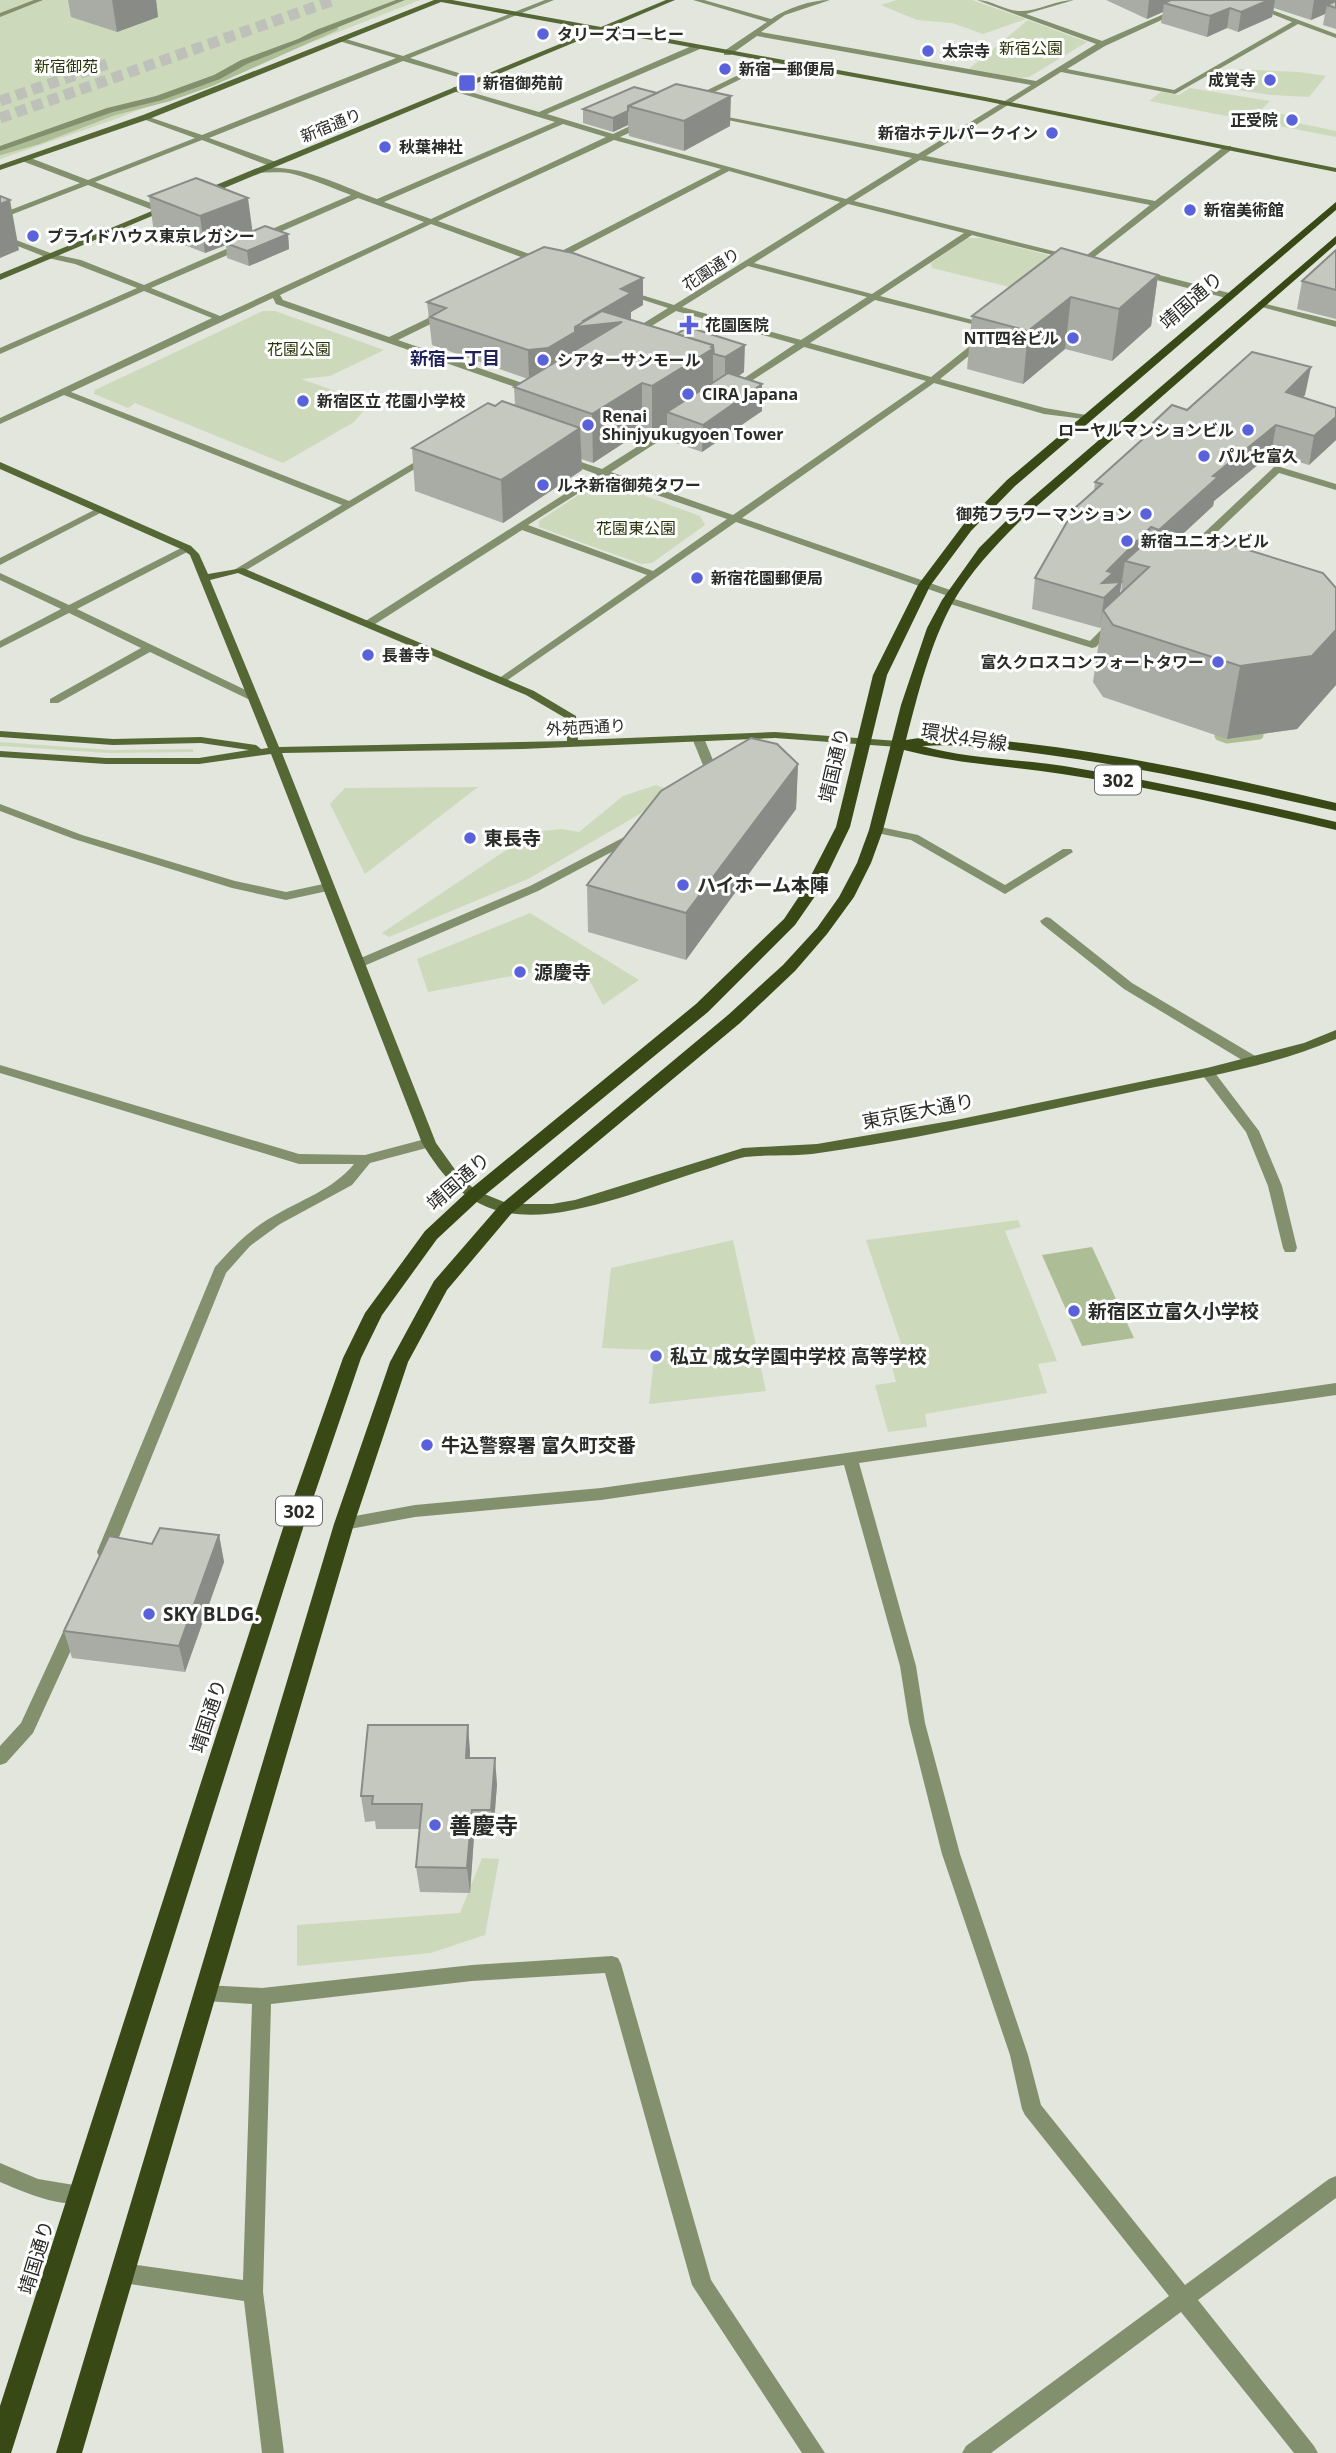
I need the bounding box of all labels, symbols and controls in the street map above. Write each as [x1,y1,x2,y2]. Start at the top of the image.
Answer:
place label: タリーズコーヒー [557,23,684,45]
marker: タリーズコーヒー [535,26,551,42]
park label: 新宿公園 [999,37,1063,59]
place label: 太宗寺 [942,40,990,62]
marker: 太宗寺 [920,43,936,59]
park label: 新宿御苑 [34,55,98,77]
place label: 新宿一郵便局 [739,58,835,80]
marker: 新宿一郵便局 [717,61,733,77]
place label: 成覚寺 [1208,69,1256,91]
place label: 新宿御苑前 [483,72,563,94]
marker: 成覚寺 [1262,72,1278,88]
marker: 新宿御苑前 [457,73,477,93]
street label: 新宿通り [297,103,365,147]
place label: 正受院 [1230,109,1278,131]
marker: 正受院 [1284,112,1300,128]
place label: 新宿ホテルパークイン [878,122,1038,144]
marker: 新宿ホテルパークイン [1044,125,1060,141]
place label: 秋葉神社 [399,136,463,158]
marker: 秋葉神社 [377,139,393,155]
place label: 新宿美術館 [1204,199,1284,221]
marker: 新宿美術館 [1182,202,1198,218]
place label: プライドハウス東京レガシー [47,225,255,247]
marker: プライドハウス東京レガシー [25,228,41,244]
street label: 花園通り [678,242,744,296]
street label: 靖国通り [1154,265,1228,335]
place label: 花園医院 [705,314,769,336]
marker: 花園医院 [679,315,699,335]
place label: NTT四谷ビル [963,327,1059,349]
marker: NTT四谷ビル [1065,330,1081,346]
park label: 花園公園 [267,338,331,360]
district label: 新宿一丁目 [410,346,500,370]
place label: シアターサンモール [557,349,701,371]
marker: シアターサンモール [535,352,551,368]
place label: CIRA Japana [702,383,798,405]
marker: CIRA Japana [680,386,696,402]
place label: 新宿区立 花園小学校 [317,390,465,412]
marker: 新宿区立 花園小学校 [295,393,311,409]
place label: Renai Shinjyukugyoen Tower [602,405,783,445]
marker: Renai Shinjyukugyoen Tower [580,417,596,433]
place label: ローヤルマンションビル [1058,419,1234,441]
marker: ローヤルマンションビル [1240,422,1256,438]
place label: パルセ富久 [1218,445,1298,467]
marker: パルセ富久 [1196,448,1212,464]
place label: ルネ新宿御苑タワー [557,474,701,496]
marker: ルネ新宿御苑タワー [535,477,551,493]
place label: 御苑フラワーマンション [956,503,1132,525]
marker: 御苑フラワーマンション [1138,506,1154,522]
park label: 花園東公園 [596,517,676,539]
place label: 新宿ユニオンビル [1141,530,1269,552]
marker: 新宿ユニオンビル [1119,533,1135,549]
place label: 新宿花園郵便局 [711,567,823,589]
marker: 新宿花園郵便局 [689,570,705,586]
place label: 長善寺 [382,644,430,666]
marker: 長善寺 [360,647,376,663]
place label: 富久クロスコンフォートタワー [980,651,1204,673]
marker: 富久クロスコンフォートタワー [1210,654,1226,670]
street label: 外苑西通り [545,714,627,740]
street label: 環状4号線 [919,717,1009,757]
street label: 靖国通り [813,725,855,805]
road number: 302 [1095,766,1141,794]
place label: 東長寺 [484,825,541,851]
marker: 東長寺 [462,830,478,846]
place label: ハイホーム本陣 [697,872,829,898]
marker: ハイホーム本陣 [675,877,691,893]
place label: 源慶寺 [534,959,591,985]
marker: 源慶寺 [512,964,528,980]
street label: 東京医大通り [860,1087,976,1135]
street label: 靖国通り [421,1146,495,1216]
place label: 新宿区立富久小学校 [1088,1298,1259,1324]
marker: 新宿区立富久小学校 [1066,1303,1082,1319]
place label: 私立 成女学園中学校 高等学校 [670,1343,927,1369]
marker: 私立 成女学園中学校 高等学校 [648,1348,664,1364]
place label: 牛込警察署 富久町交番 [441,1432,636,1458]
marker: 牛込警察署 富久町交番 [419,1437,435,1453]
road number: 302 [276,1496,322,1526]
place label: SKY BLDG. [163,1601,260,1627]
marker: SKY BLDG. [141,1606,157,1622]
street label: 靖国通り [184,1676,232,1756]
place label: 善慶寺 [449,1809,518,1841]
marker: 善慶寺 [427,1817,443,1833]
street label: 靖国通り [12,2217,60,2297]

